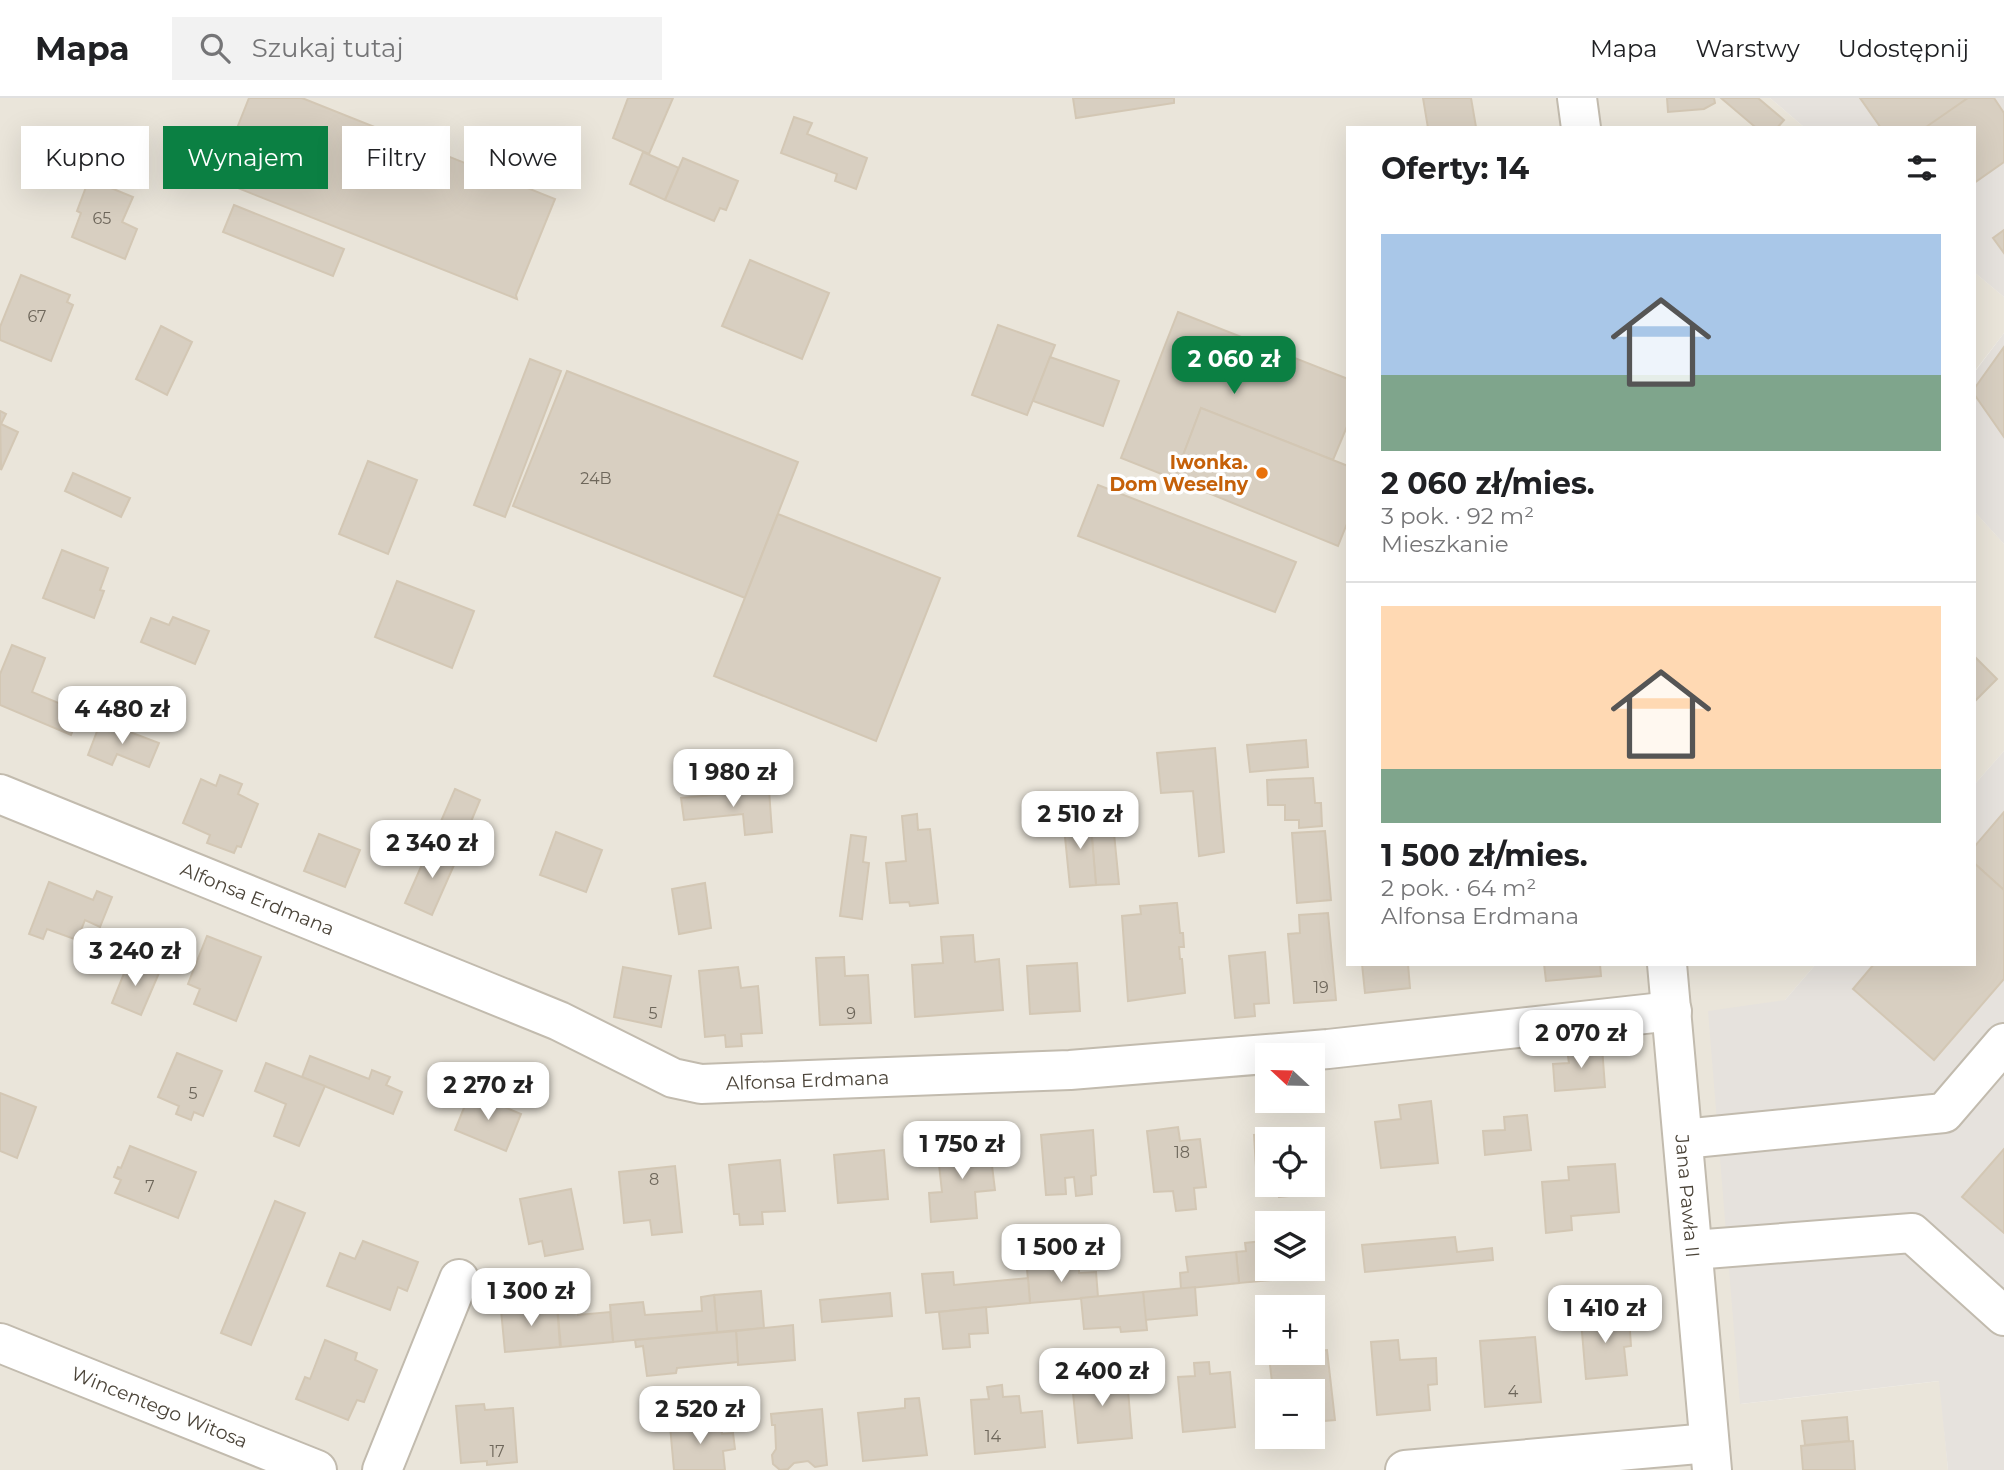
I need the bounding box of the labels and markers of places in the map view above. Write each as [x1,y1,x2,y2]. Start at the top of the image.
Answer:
pin: 2 060 zł [1162,336,1306,396]
place label: Iwonka. Dom Weselny [1109,451,1249,496]
marker: Iwonka. Dom Weselny [1254,465,1270,481]
pin: 4 480 zł [50,686,194,746]
pin: 1 980 zł [661,750,805,809]
pin: 2 510 zł [1008,792,1152,851]
pin: 2 340 zł [360,820,504,880]
pin: 3 240 zł [63,928,207,988]
pin: 2 070 zł [1509,1010,1653,1070]
pin: 2 270 zł [416,1062,560,1122]
pin: 1 750 zł [890,1122,1034,1181]
pin: 1 500 zł [989,1224,1133,1284]
pin: 1 300 zł [459,1268,603,1328]
pin: 1 410 zł [1533,1286,1677,1345]
pin: 2 400 zł [1030,1348,1174,1408]
pin: 2 520 zł [628,1386,772,1446]

